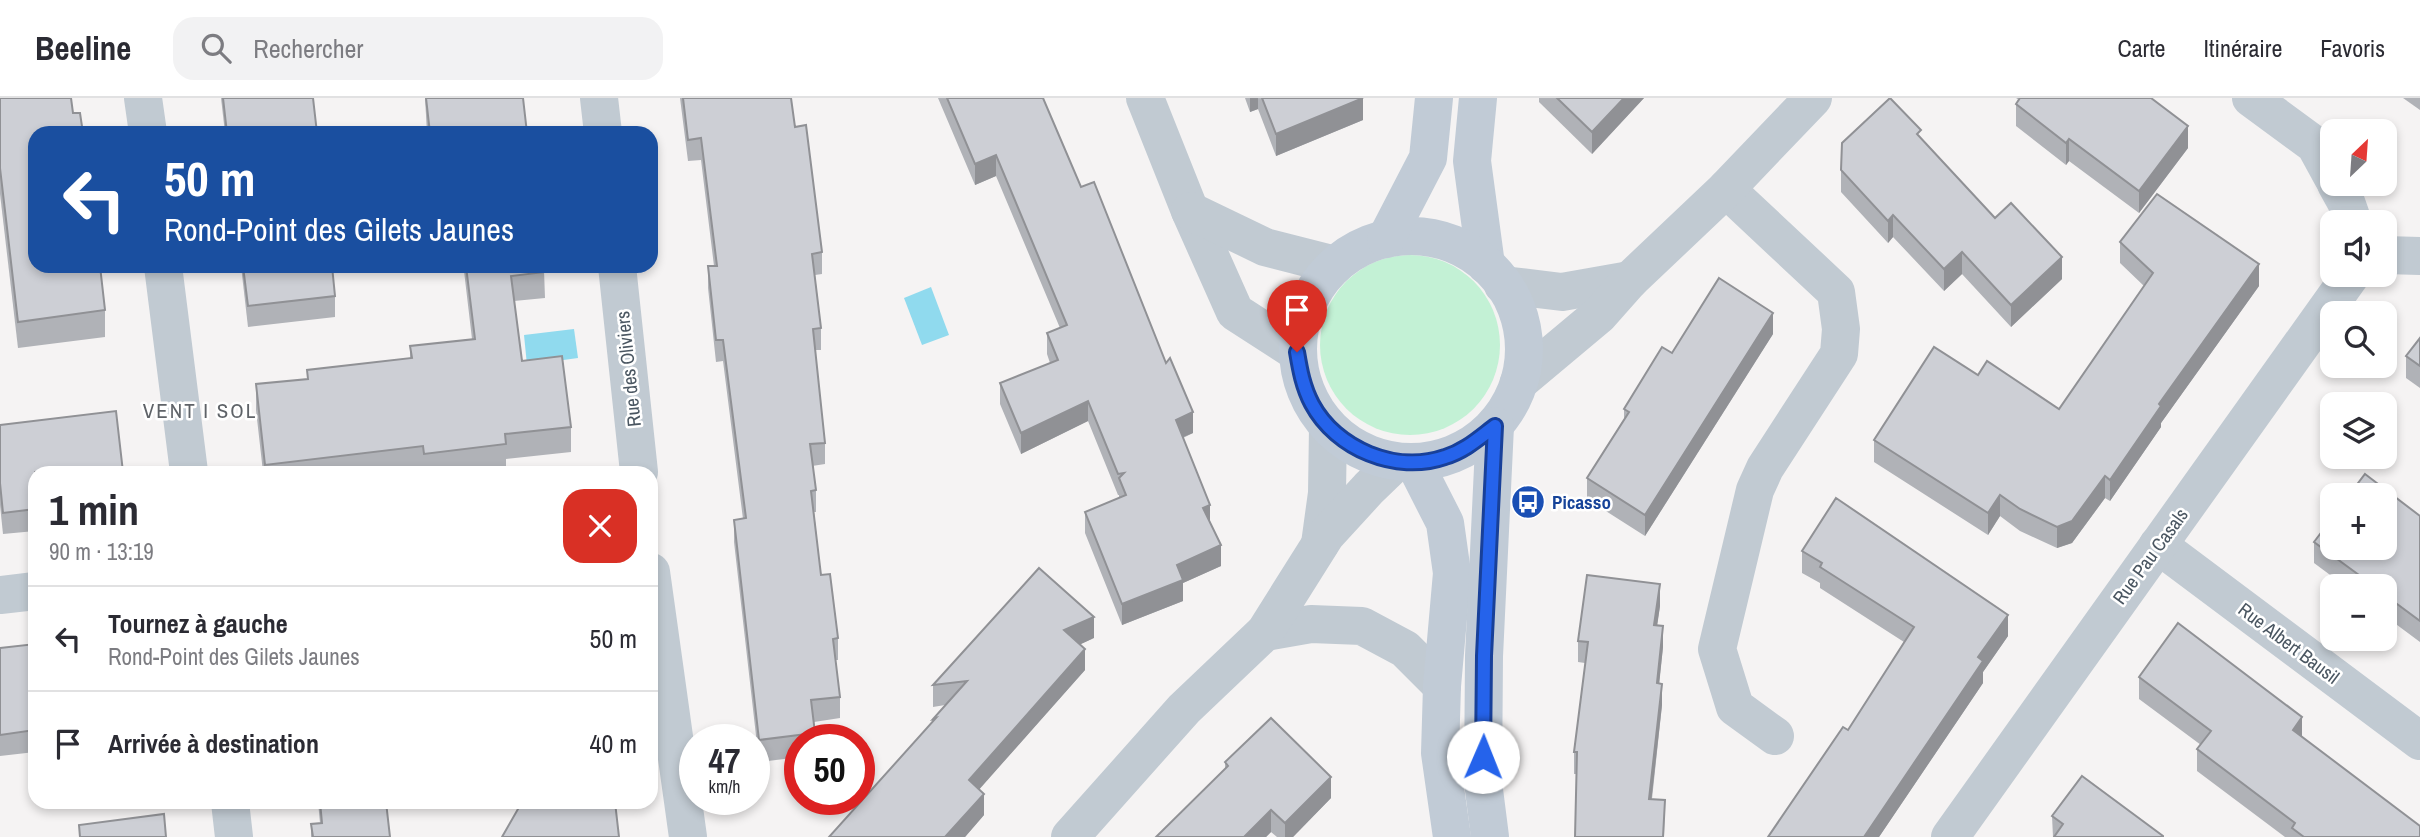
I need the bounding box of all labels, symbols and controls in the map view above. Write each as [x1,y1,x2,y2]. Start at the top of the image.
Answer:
search box [173,17,663,80]
text: Beeline [35,26,131,70]
icon: search [197,29,235,67]
text: Rechercher [253,31,363,66]
text: Carte [2117,32,2166,64]
text: Itinéraire [2204,32,2282,64]
text: Favoris [2320,32,2385,64]
north arrow [2320,119,2398,196]
map controls [2320,119,2397,651]
text: 50 m [164,145,256,211]
icon: left [49,154,140,245]
text: Rond-Point des Gilets Jaunes [164,208,514,251]
button: sound [2320,210,2397,287]
pin [1267,280,1327,352]
icon: arrive [1278,291,1316,329]
button: search [2320,301,2397,378]
street label: Rue des Oliviers [609,310,647,428]
button: layers [2320,392,2397,469]
district label: VENT I SOL [143,396,257,425]
text: 1 min [49,482,139,538]
bus stop icon: Picasso [1509,483,1547,521]
button: + [2320,483,2397,560]
button: close [563,489,637,563]
place label: Picasso [1552,489,1611,515]
street label: Rue Pau Casals [2106,503,2194,609]
text: 90 m · 13:19 [49,536,154,567]
button: − [2320,574,2397,651]
street label: Rue Albert Bausil [2233,596,2345,690]
text: Tournez à gauche [108,606,288,641]
icon: left [49,620,87,658]
text: 50 m [590,621,637,656]
text: Rond-Point des Gilets Jaunes [108,641,360,672]
position arrow [1446,720,1520,794]
speed limit sign: 50 [784,724,875,815]
icon: arrive [49,725,87,763]
text: Arrivée à destination [108,726,319,761]
text: 40 m [590,726,637,761]
text: 47 [709,737,740,784]
text: km/h [709,774,741,799]

